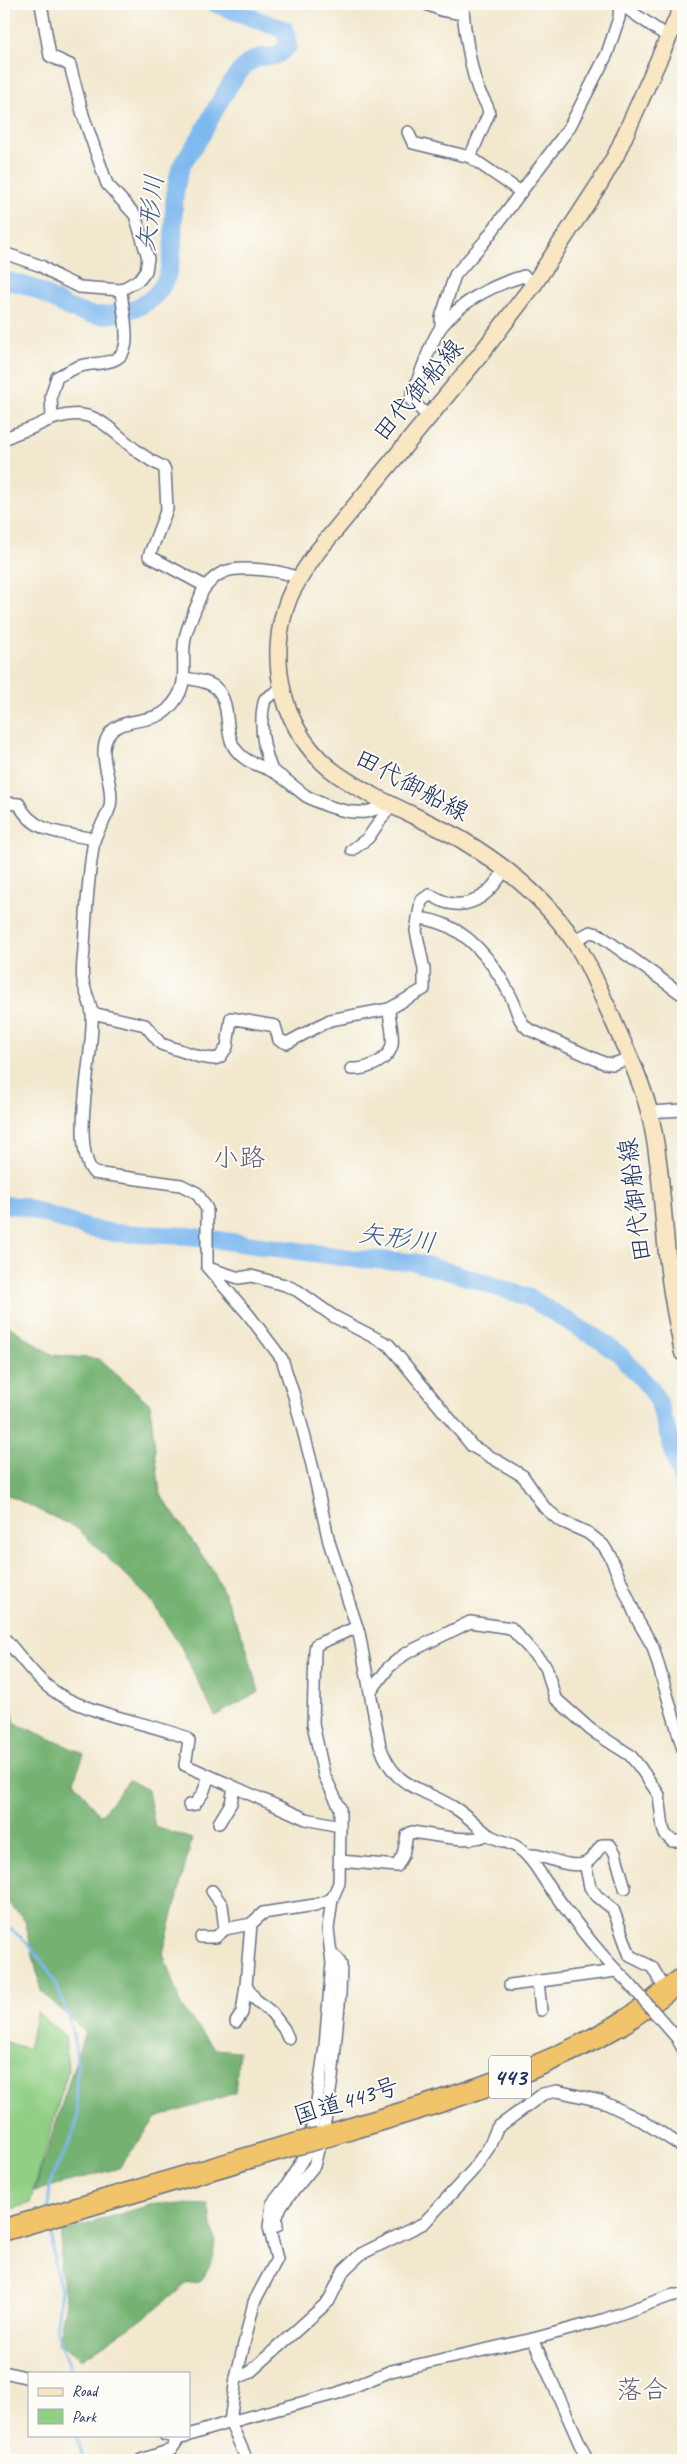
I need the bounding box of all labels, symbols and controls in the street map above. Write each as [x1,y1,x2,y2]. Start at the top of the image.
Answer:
water label: 矢形川 [129,172,171,254]
street label: 田代御船線 [366,332,470,448]
street label: 田代御船線 [349,742,475,828]
street label: 田代御船線 [612,1136,658,1264]
district label: 小路 [213,1141,265,1174]
water label: 矢形川 [356,1216,438,1260]
road number: 443 [489,2056,531,2098]
street label: 国道443号 [289,2070,403,2132]
legend [28,2372,190,2436]
district label: 落合 [616,2373,668,2406]
text: Road [72,2382,99,2401]
text: Park [72,2408,97,2427]

